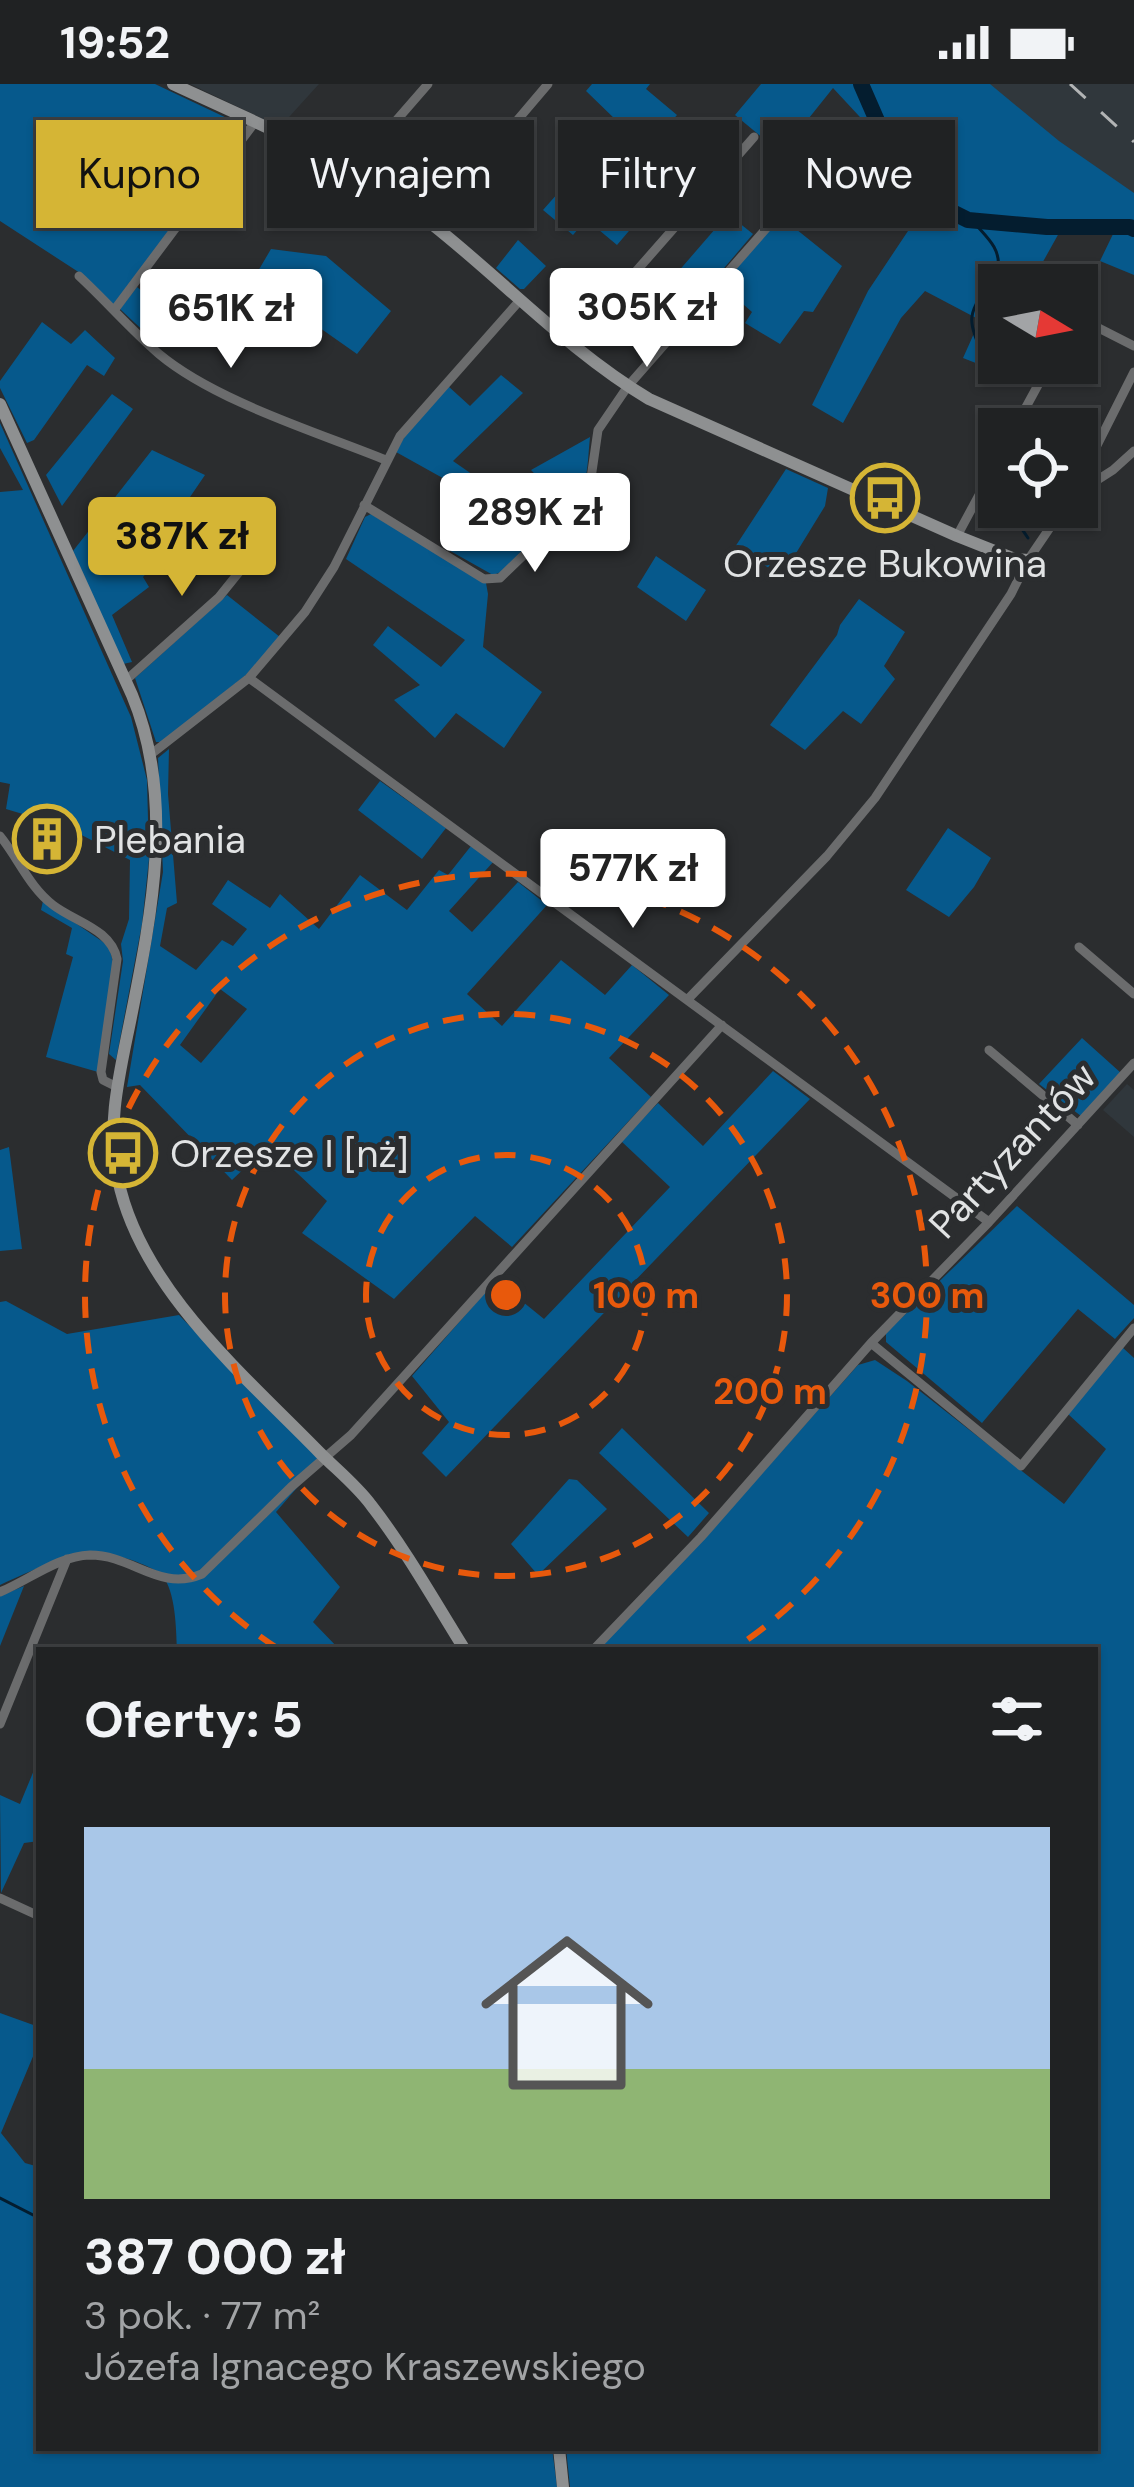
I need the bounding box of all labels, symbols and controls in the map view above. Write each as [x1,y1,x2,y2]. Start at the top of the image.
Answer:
text: 19:52 [60,13,170,72]
chip: Kupno [36,120,243,228]
chip: Wynajem [267,120,534,228]
chip: Filtry [558,120,739,228]
chip: Nowe [763,120,955,228]
north arrow [978,264,1098,384]
map controls [978,264,1098,528]
pin: 305K zł [536,268,758,370]
pin: 651K zł [120,269,342,371]
text: 305K zł [577,281,717,332]
text: 651K zł [167,282,295,333]
button: locate [978,408,1098,528]
bus stop icon: Orzesze Bukowina [850,463,920,533]
pin: 289K zł [424,473,646,575]
text: 289K zł [467,486,603,537]
pin: 387K zł [71,497,293,599]
text: 387K zł [115,510,249,561]
place label: Orzesze Bukowina [723,538,1047,589]
building icon: Plebania [12,804,82,874]
place label: Plebania [94,814,246,865]
pin: 577K zł [522,829,744,931]
text: 577K zł [567,842,699,893]
street label: Partyzantów [918,1052,1107,1249]
bus stop icon: Orzesze I [nż] [88,1118,158,1188]
place label: Orzesze I [nż] [170,1128,409,1179]
text: 100 m [593,1272,699,1319]
text: 300 m [870,1272,984,1319]
centre of rings [485,1274,527,1316]
text: 200 m [713,1368,827,1415]
text: Oferty: 5 [84,1686,303,1753]
icon: filters [984,1686,1050,1752]
icon: home [459,1905,675,2121]
text: 387 000 zł [84,2223,346,2290]
text: 3 pok. · 77 m² [84,2290,320,2341]
text: Józefa Ignacego Kraszewskiego [84,2341,646,2392]

